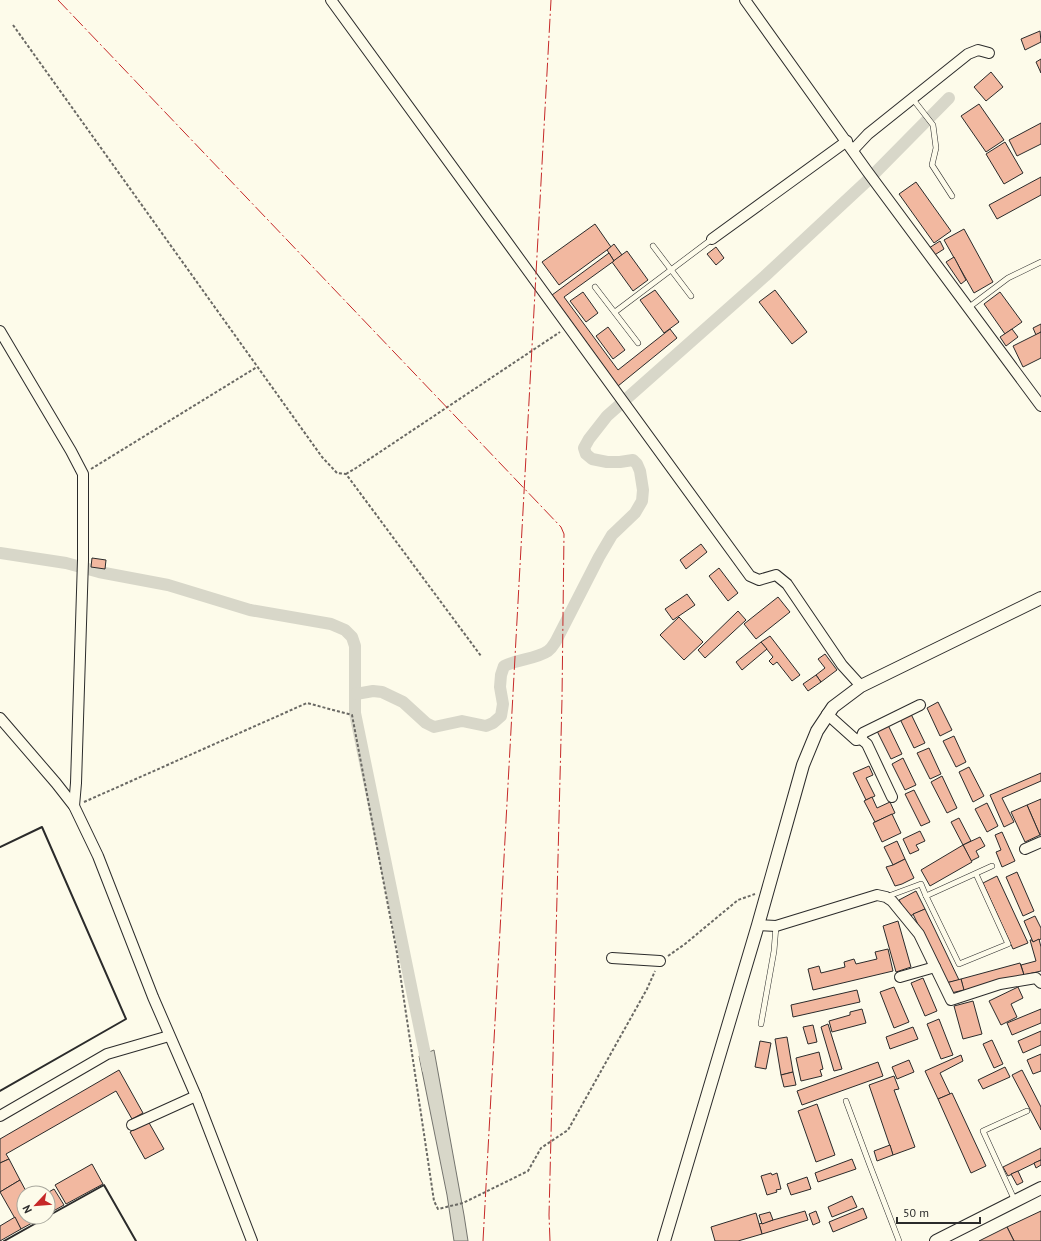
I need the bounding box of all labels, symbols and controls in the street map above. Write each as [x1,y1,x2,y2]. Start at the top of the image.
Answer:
north arrow [16,1185,56,1225]
scale bar [897,1199,980,1225]
text: N [19,1203,35,1216]
text: 50 m [903,1205,929,1220]

